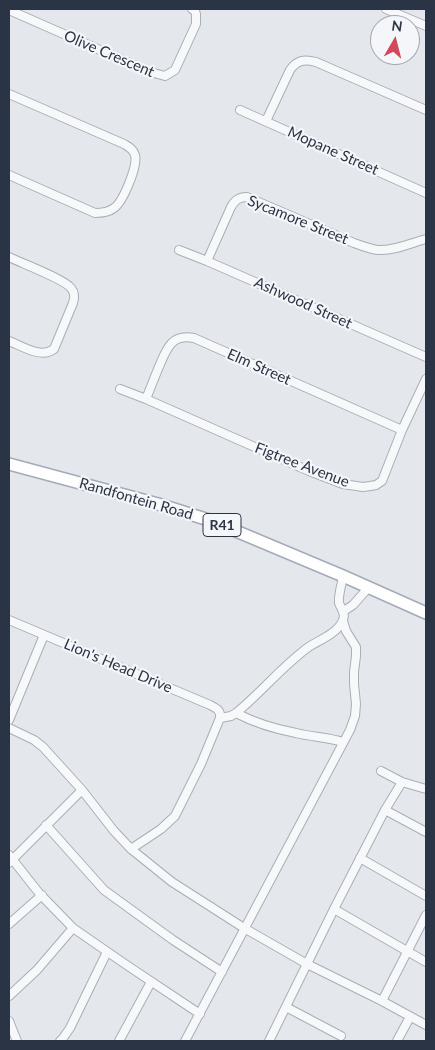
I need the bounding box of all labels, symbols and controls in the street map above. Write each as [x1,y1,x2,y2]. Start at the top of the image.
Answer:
north arrow [370,15,420,65]
text: N [390,16,404,35]
street label: Olive Crescent [61,27,157,81]
street label: Mopane Street [285,123,381,179]
street label: Sycamore Street [245,192,351,248]
street label: Ashwood Street [251,273,355,333]
street label: Elm Street [224,345,294,389]
street label: Figtree Avenue [252,439,352,491]
street label: Randfontein Road [77,474,195,524]
road number: R41 [203,514,241,536]
street label: Lion's Head Drive [61,635,175,697]

